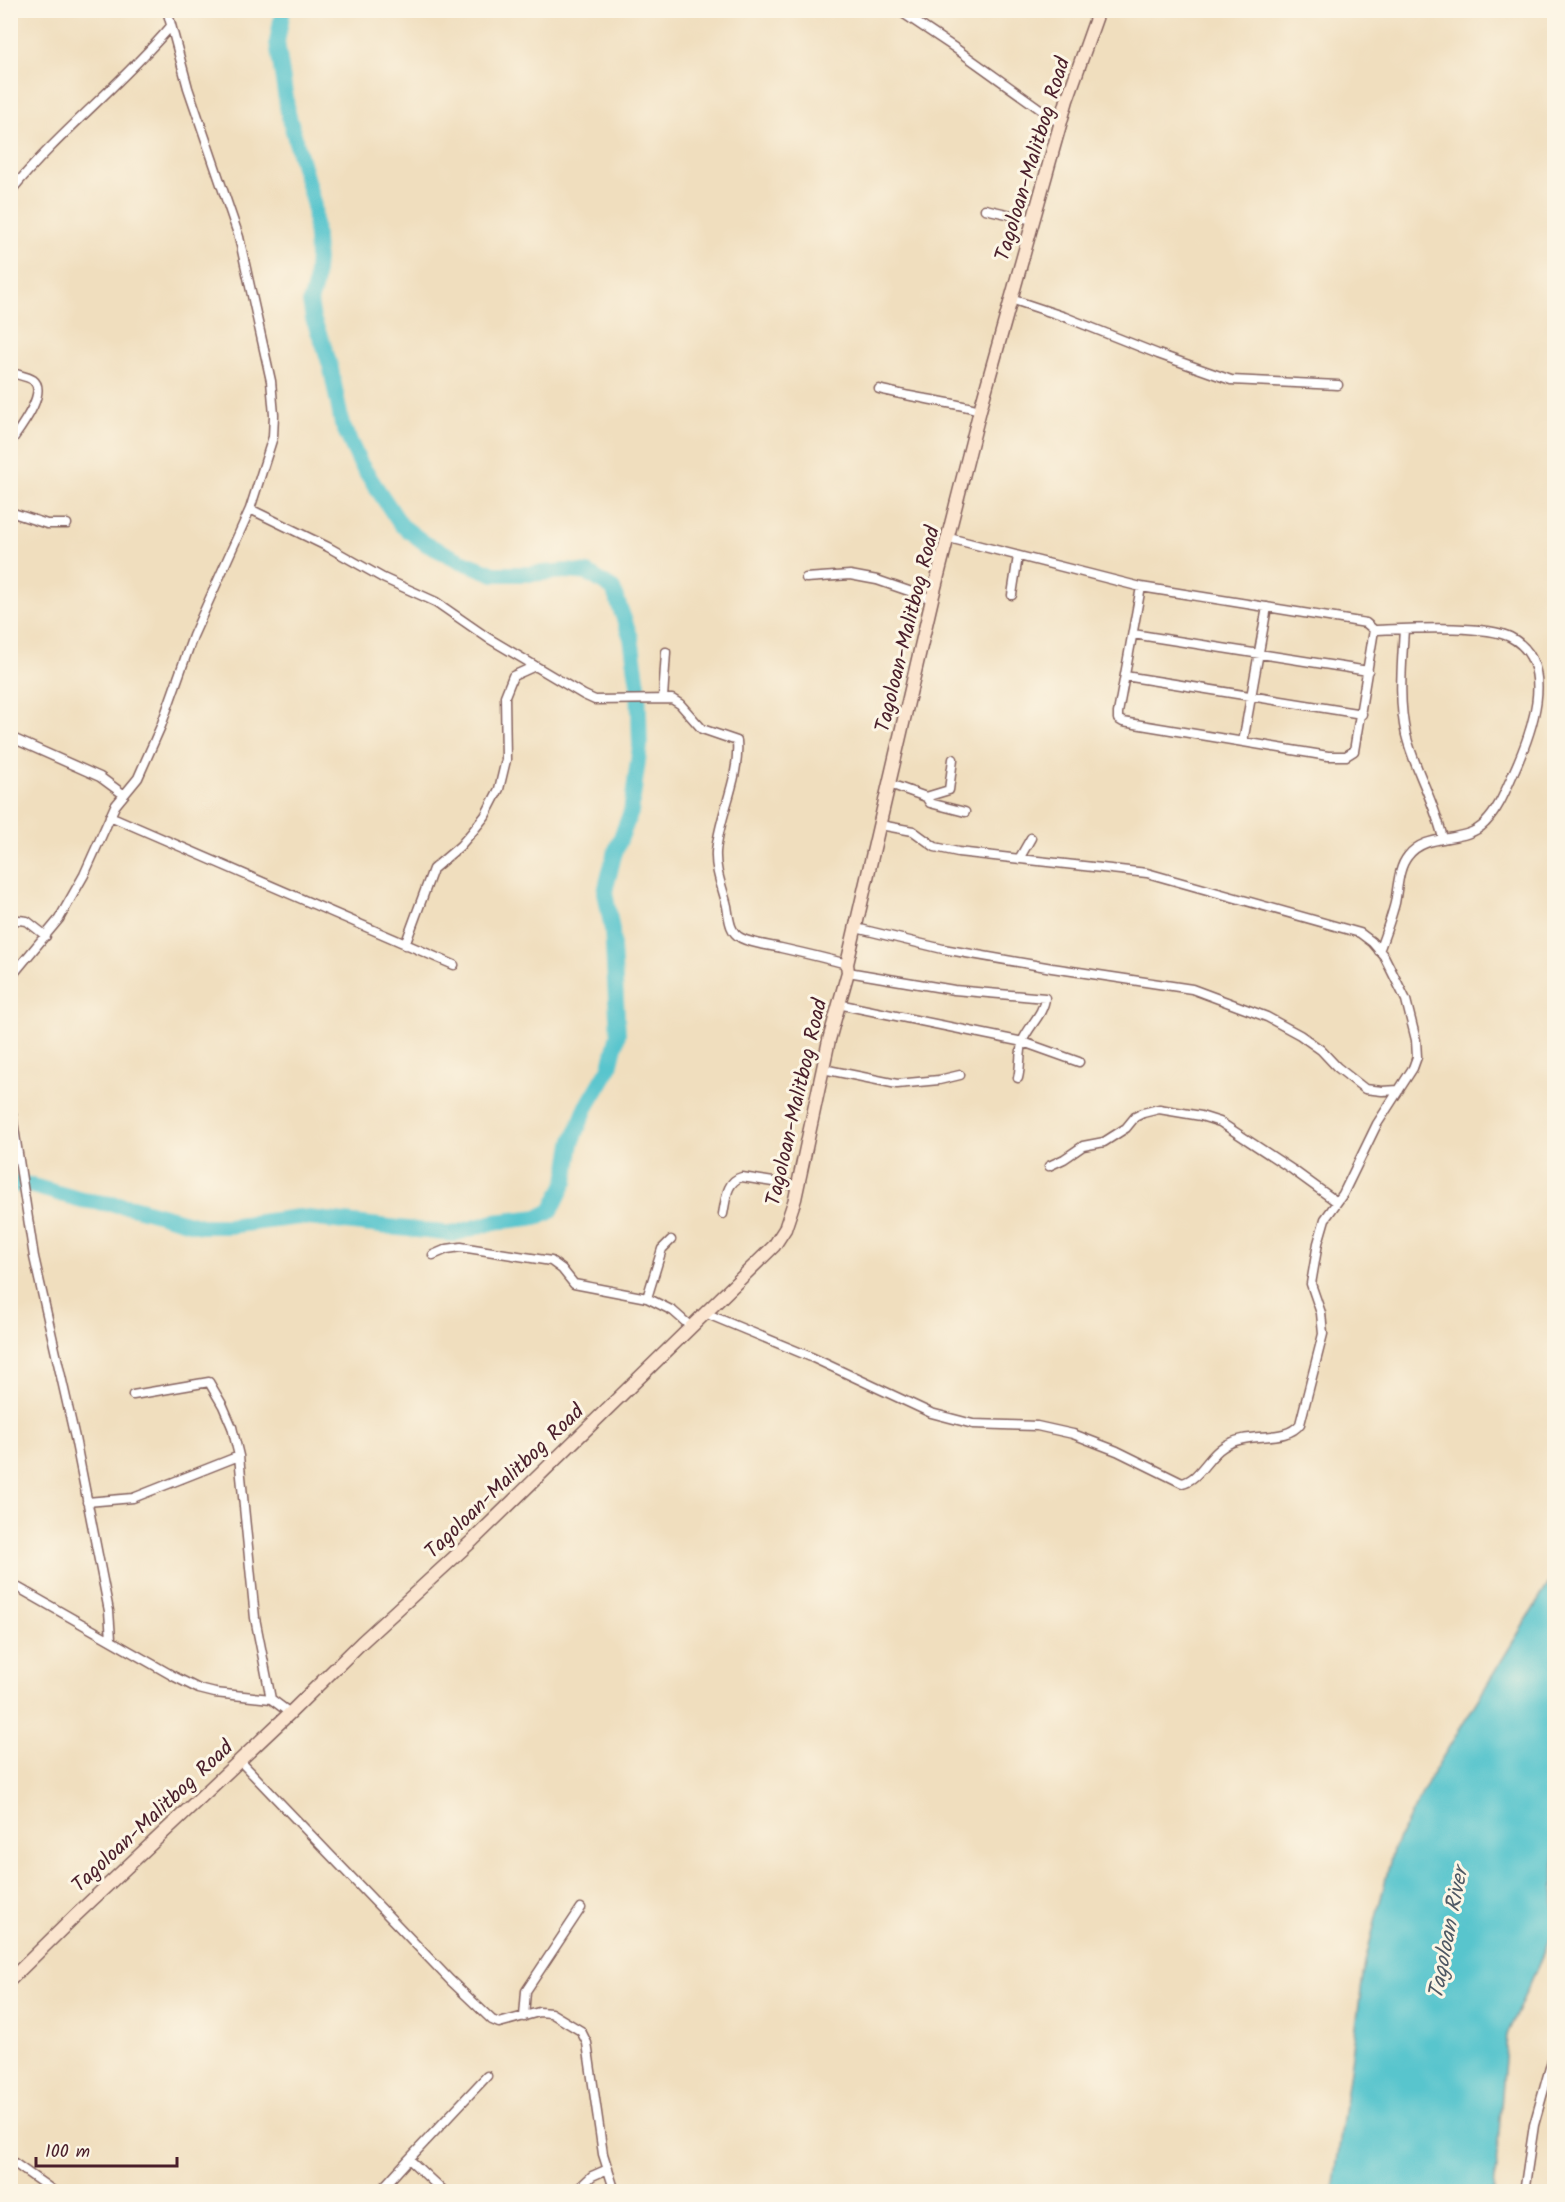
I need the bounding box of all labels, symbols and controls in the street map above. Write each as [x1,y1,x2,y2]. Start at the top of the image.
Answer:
street label: Tagoloan-Malitbog Road [987,53,1080,265]
street label: Tagoloan-Malitbog Road [867,522,950,736]
street label: Tagoloan-Malitbog Road [758,995,837,1209]
street label: Tagoloan-Malitbog Road [417,1396,593,1567]
street label: Tagoloan-Malitbog Road [64,1733,242,1901]
water label: Tagoloan River [1420,1860,1480,2002]
scale bar [36,2130,177,2168]
text: 100 m [45,2138,90,2167]

